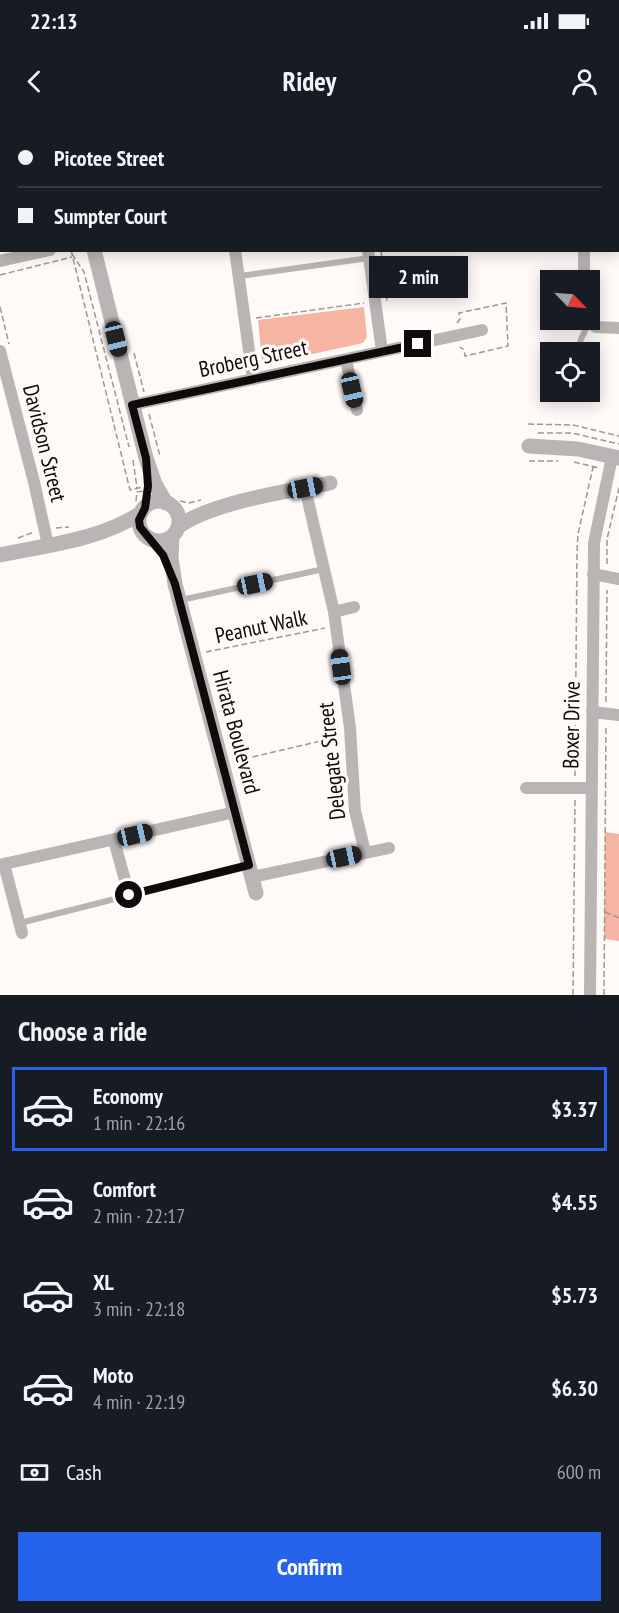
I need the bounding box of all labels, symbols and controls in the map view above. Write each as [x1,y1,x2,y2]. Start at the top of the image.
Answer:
text: 22:13 [30,7,78,35]
text: Ridey [283,64,336,98]
icon: back [18,65,51,98]
icon: person [568,65,601,98]
text: Picotee Street [54,144,164,172]
text: Sumpter Court [54,202,167,230]
callout: 2 min [368,257,468,299]
text: 2 min [398,264,439,290]
north arrow [540,270,600,330]
map controls [540,270,600,402]
car [103,319,129,359]
route end [404,330,431,357]
street label: Broberg Street [196,333,310,383]
button: locate [540,342,600,402]
car [339,370,365,410]
street label: Davidson Street [17,381,73,505]
car [286,476,324,500]
car [236,571,274,597]
street label: Peanut Walk [212,603,310,649]
car [330,648,352,686]
street label: Hirata Boulevard [207,667,267,797]
street label: Boxer Drive [556,681,586,769]
street label: Delegate Street [311,701,351,821]
car [115,822,155,848]
car [325,844,363,870]
route start [115,881,142,908]
text: Choose a ride [18,1014,147,1048]
icon: car [21,1082,75,1136]
text: Economy [93,1082,163,1110]
text: $3.37 [551,1095,598,1123]
text: 1 min · 22:16 [93,1110,185,1136]
icon: car [21,1175,75,1229]
text: Comfort [93,1175,156,1203]
text: $4.55 [551,1188,598,1216]
text: 2 min · 22:17 [93,1203,185,1229]
icon: car [21,1268,75,1322]
text: XL [93,1268,114,1296]
text: $5.73 [551,1281,598,1309]
text: 3 min · 22:18 [93,1296,185,1322]
icon: car [21,1361,75,1415]
text: Moto [93,1361,134,1389]
text: $6.30 [551,1374,598,1402]
text: 4 min · 22:19 [93,1389,185,1415]
icon: cash [18,1456,51,1489]
text: Cash [66,1458,102,1486]
text: 600 m [557,1459,601,1485]
button: Confirm [18,1532,601,1601]

